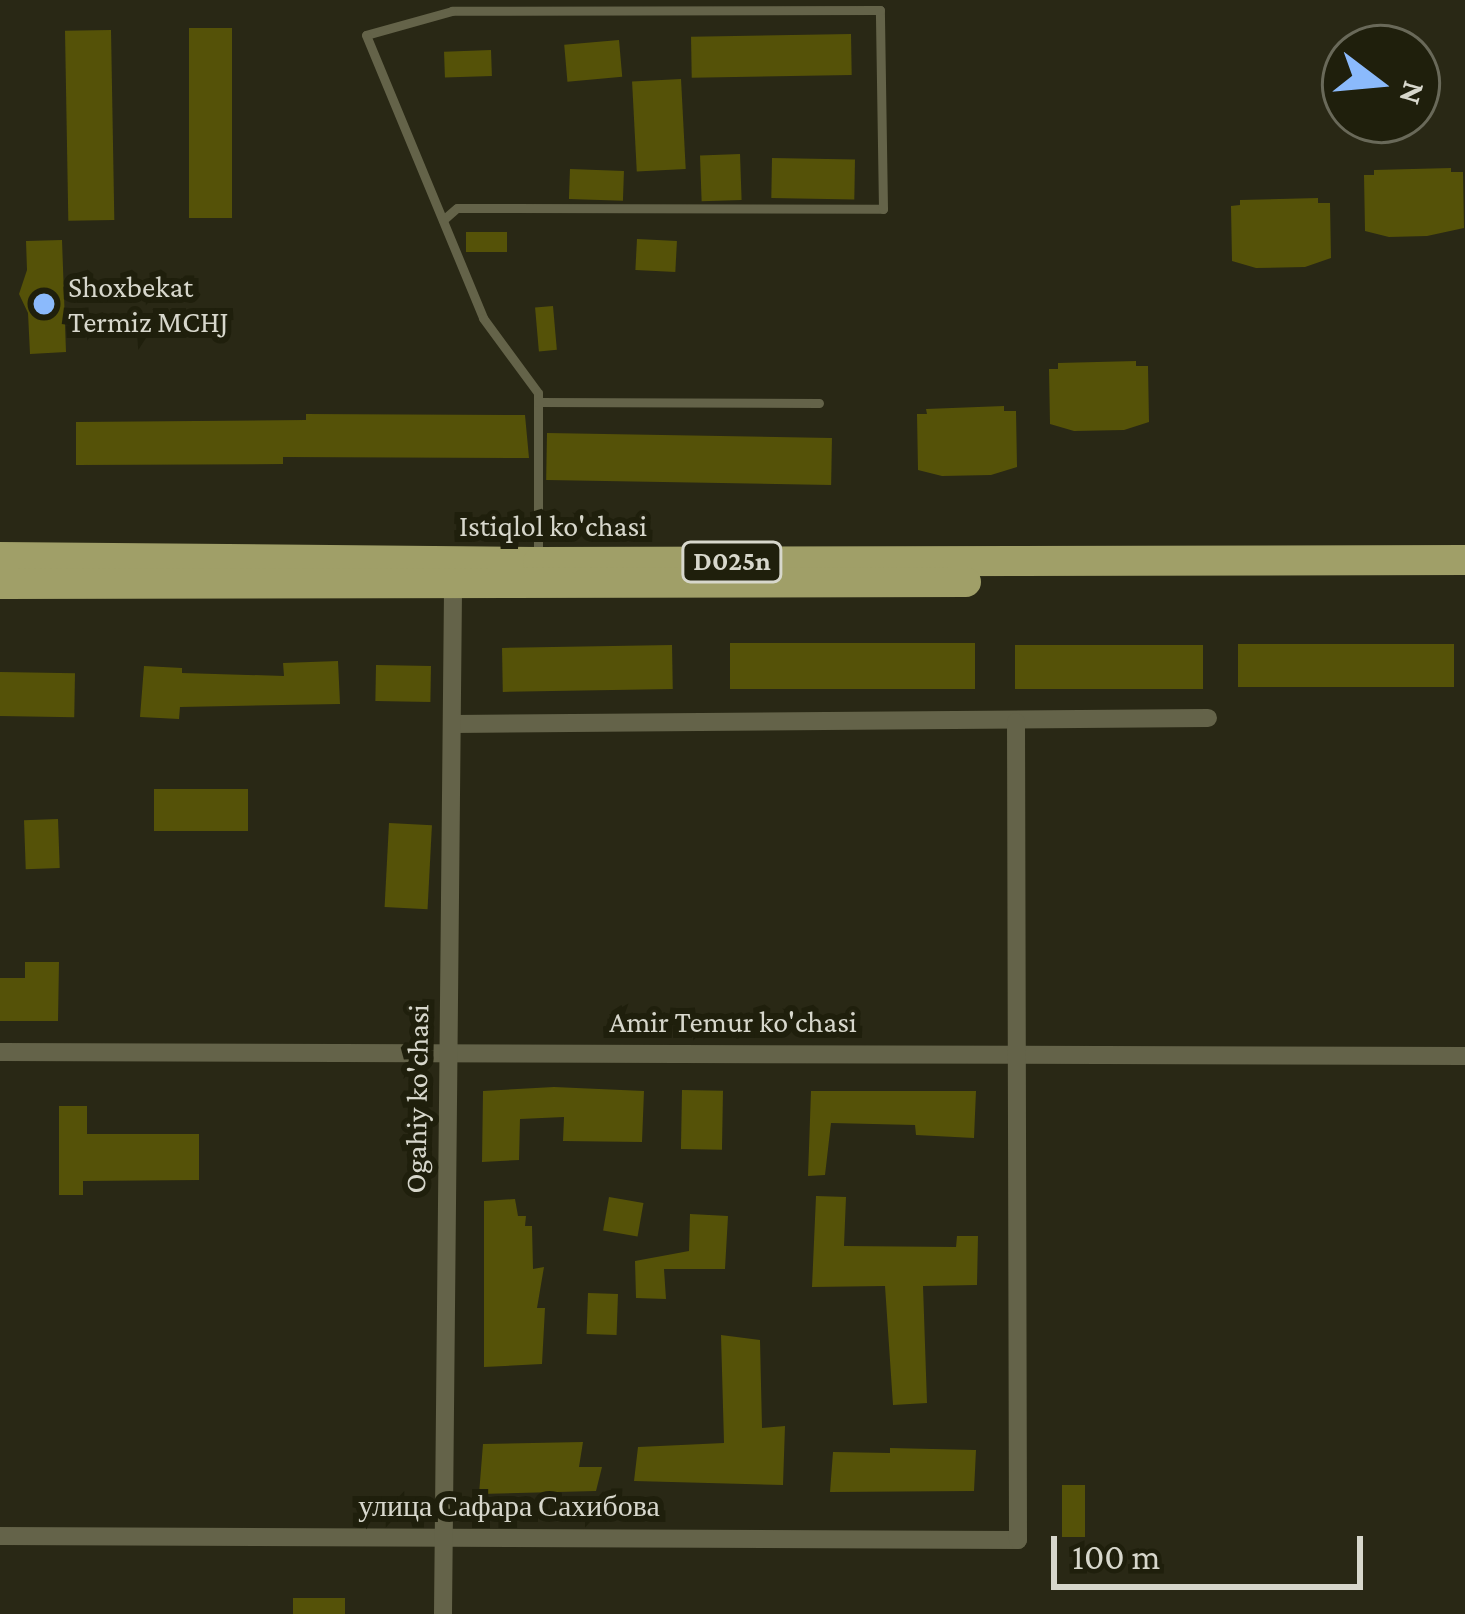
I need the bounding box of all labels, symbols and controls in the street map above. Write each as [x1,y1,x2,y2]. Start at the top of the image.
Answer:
north arrow [1321,24,1441,144]
text: N [1392,77,1434,109]
place label: Shoxbekat Termiz MCHJ [68,269,229,340]
marker: Shoxbekat Termiz MCHJ [31,291,57,317]
street label: Istiqlol ko'chasi [459,508,647,544]
road number: D025n [681,541,783,583]
street label: Ogahiy ko'chasi [397,1004,437,1194]
street label: Amir Temur ko'chasi [609,1004,857,1040]
street label: улица Сафара Сахибова [358,1488,660,1524]
scale bar [1057,1512,1369,1586]
text: 100 m [1072,1537,1160,1577]

